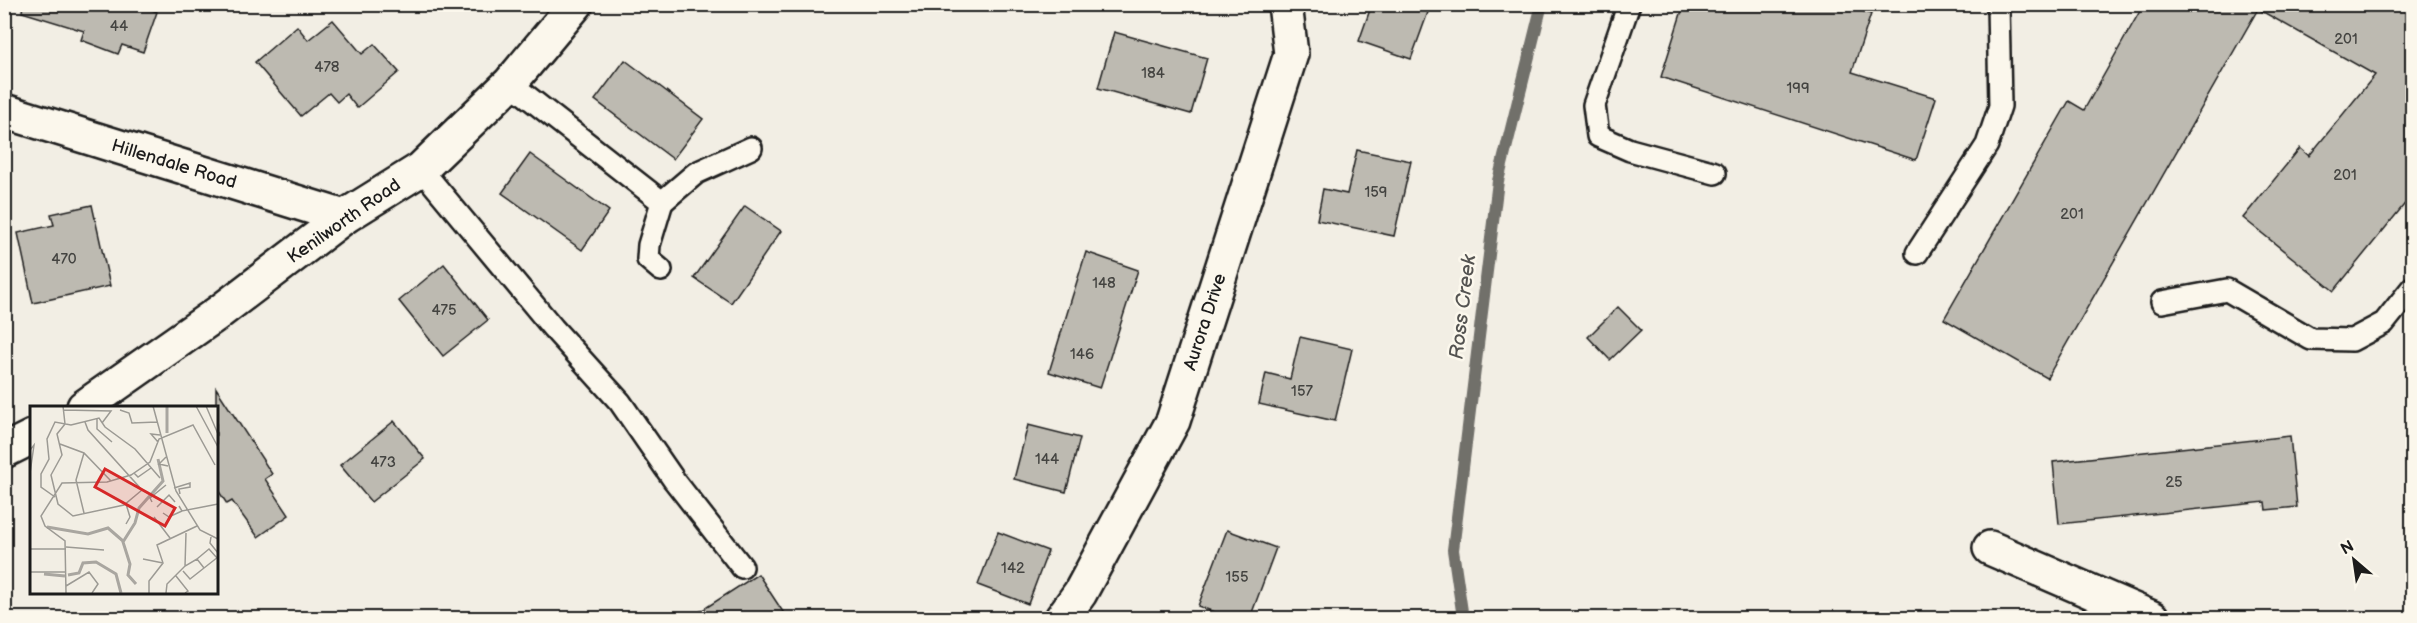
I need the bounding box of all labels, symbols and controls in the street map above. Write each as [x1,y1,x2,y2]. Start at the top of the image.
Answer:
house number: 44 [110,17,128,36]
house number: 201 [2334,30,2358,49]
house number: 478 [314,58,340,77]
house number: 184 [1141,64,1165,83]
house number: 199 [1786,79,1810,98]
street label: Hillendale Road [109,135,239,193]
house number: 201 [2333,166,2357,185]
street label: Kenilworth Road [283,174,405,268]
house number: 159 [1364,183,1388,202]
house number: 201 [2060,205,2084,224]
house number: 470 [51,250,77,269]
water label: Ross Creek [1445,252,1481,361]
street label: Aurora Drive [1179,271,1231,373]
house number: 148 [1092,274,1116,293]
house number: 475 [431,301,457,320]
house number: 146 [1070,345,1094,364]
house number: 157 [1291,382,1314,401]
inset map [30,406,218,593]
house number: 144 [1035,450,1059,469]
house number: 473 [370,453,396,472]
house number: 25 [2165,473,2183,492]
north arrow [2324,530,2384,590]
text: N [2338,537,2357,559]
house number: 142 [1001,559,1025,578]
house number: 155 [1226,568,1249,587]

